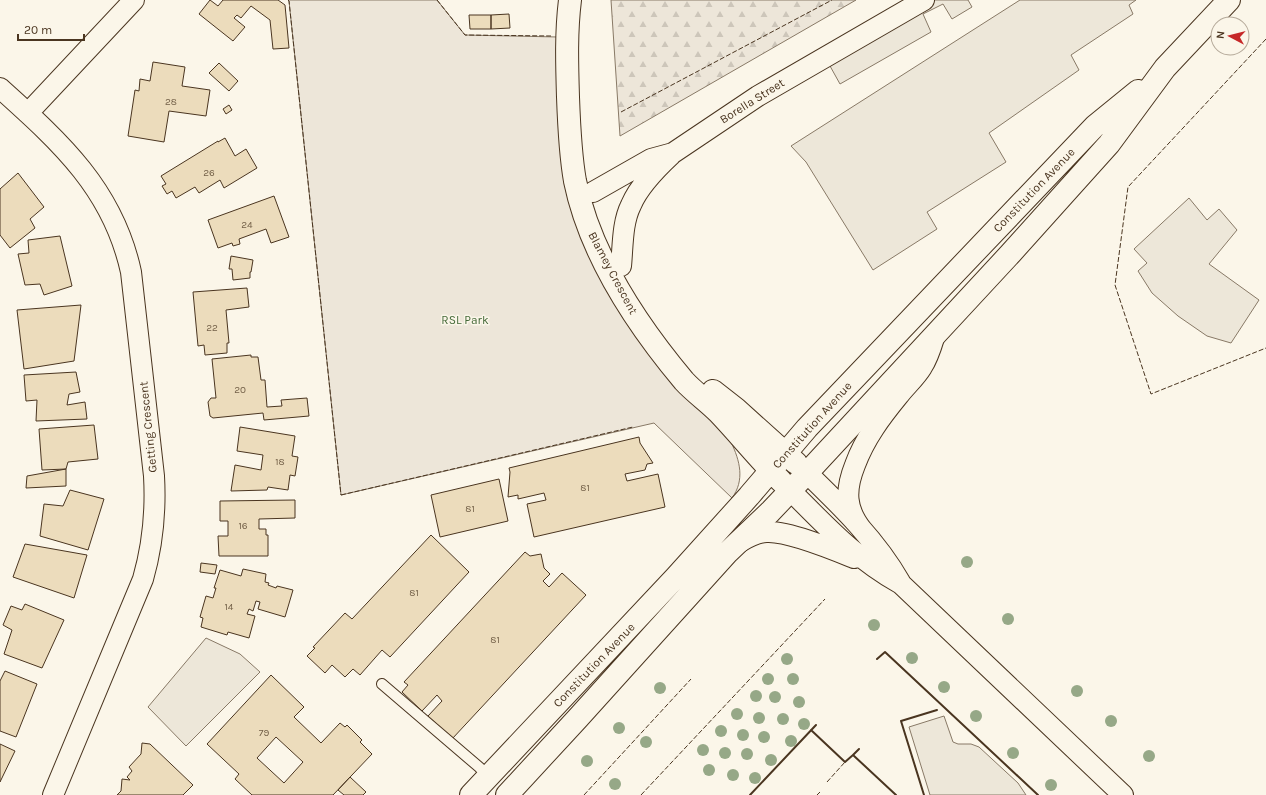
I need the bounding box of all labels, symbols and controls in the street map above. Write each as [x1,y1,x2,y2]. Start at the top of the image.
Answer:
scale bar [18,16,84,42]
north arrow [1210,16,1250,56]
text: 20 m [24,23,52,37]
text: N [1214,30,1228,40]
street label: Borella Street [717,75,787,126]
house number: 28 [165,96,177,108]
street label: Constitution Avenue [990,145,1078,235]
house number: 26 [203,167,215,179]
house number: 24 [241,219,253,231]
street label: Blamey Crescent [585,229,641,317]
park label: RSL Park [441,313,489,327]
house number: 22 [206,322,218,334]
street label: Constitution Avenue [769,379,855,471]
street label: Getting Crescent [136,380,160,473]
house number: 20 [234,384,246,396]
house number: 18 [275,456,285,468]
house number: 81 [580,482,590,494]
house number: 81 [465,503,475,515]
house number: 16 [238,520,248,532]
house number: 81 [409,587,419,599]
house number: 14 [225,601,234,613]
street label: Constitution Avenue [550,620,638,710]
house number: 81 [490,634,500,646]
house number: 79 [259,727,269,739]

